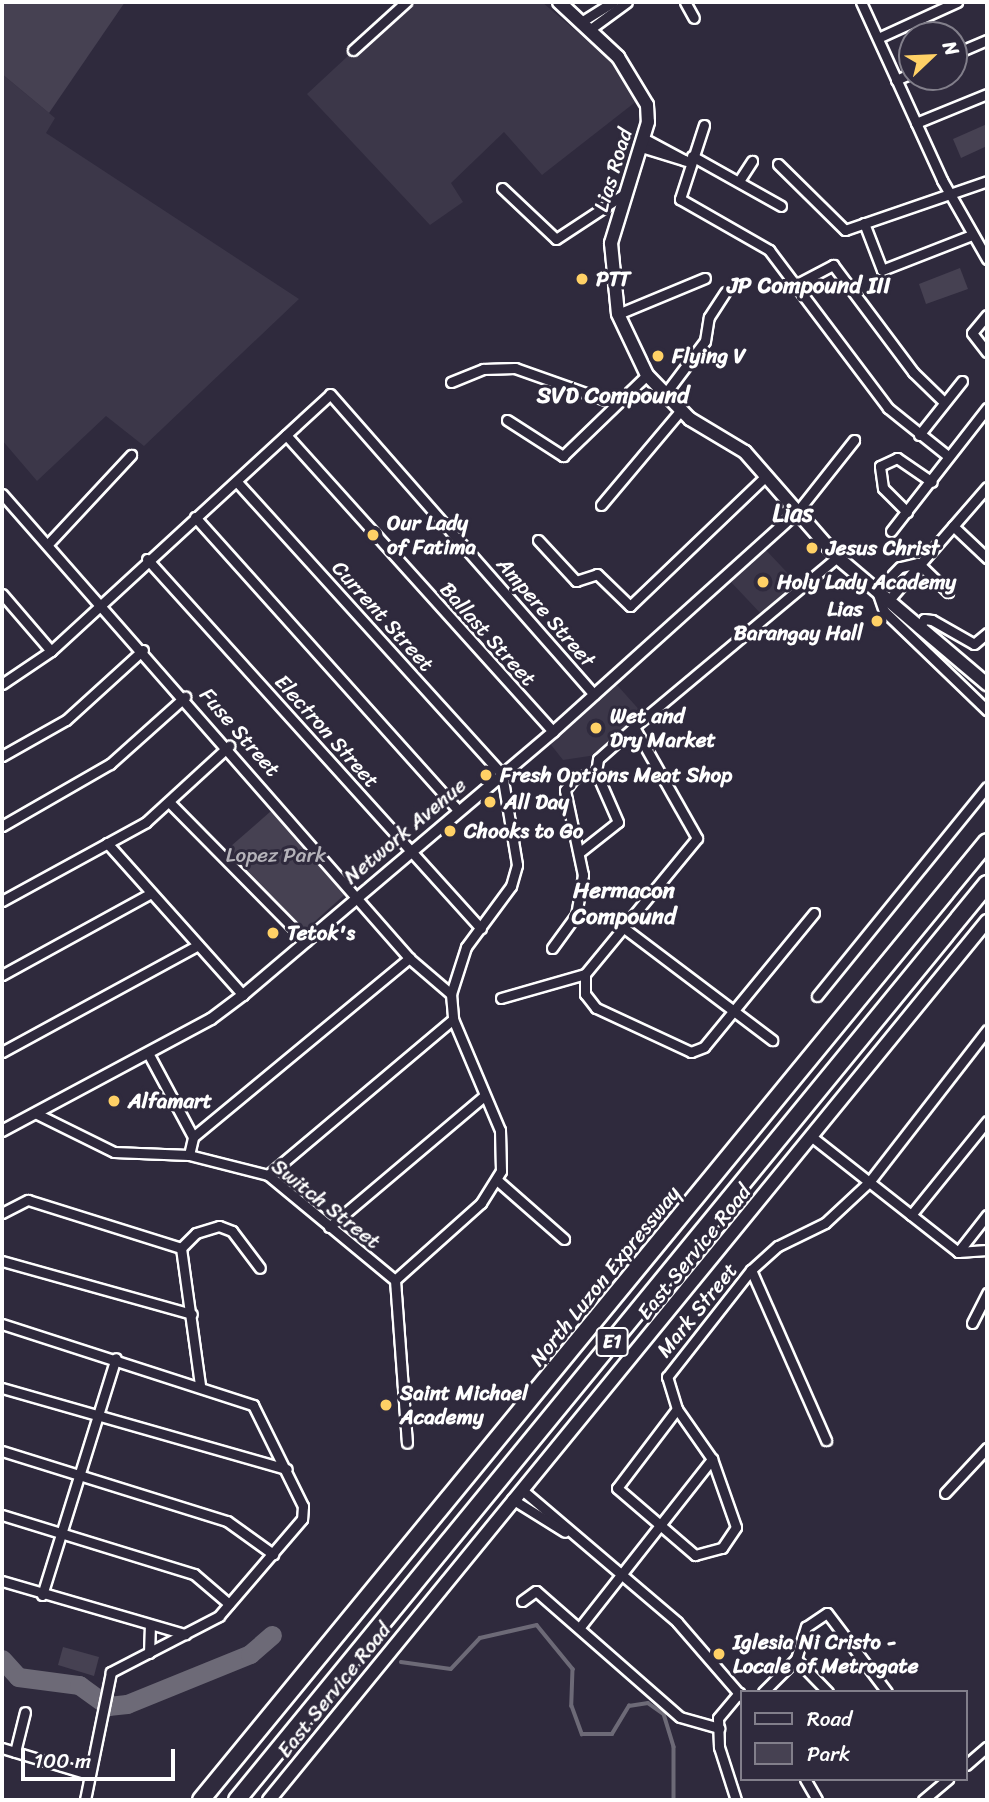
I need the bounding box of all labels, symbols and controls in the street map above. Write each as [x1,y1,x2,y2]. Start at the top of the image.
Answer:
north arrow [898,21,968,91]
text: N [933,36,969,61]
street label: Lias Road [588,125,638,215]
place label: PTT [596,266,630,292]
marker: PTT [574,271,590,287]
district label: JP Compound III [727,272,891,300]
place label: Flying V [672,343,746,369]
marker: Flying V [650,348,666,364]
district label: SVD Compound [537,382,689,410]
district label: Lias [773,500,813,528]
place label: Our Lady of Fatima [387,510,476,560]
marker: Our Lady of Fatima [365,527,381,543]
place label: Jesus Christ [826,535,939,561]
marker: Jesus Christ [804,540,820,556]
street label: Ampere Street [491,552,601,672]
street label: Current Street [327,556,439,676]
place label: Holy Lady Academy [777,569,956,595]
marker: Holy Lady Academy [755,574,771,590]
street label: Ballast Street [435,577,541,691]
place label: Lias Barangay Hall [734,596,863,646]
marker: Lias Barangay Hall [869,613,885,629]
street label: Electron Street [269,669,385,793]
street label: Fuse Street [195,682,285,782]
place label: Wet and Dry Market [610,703,714,753]
marker: Wet and Dry Market [588,720,604,736]
place label: Fresh Options Meat Shop [500,762,733,788]
marker: Fresh Options Meat Shop [478,767,494,783]
street label: Network Avenue [339,773,471,889]
place label: All Day [504,789,569,815]
marker: All Day [482,794,498,810]
place label: Chooks to Go [464,818,584,844]
marker: Chooks to Go [442,823,458,839]
park label: Lopez Park [226,842,326,868]
district label: Hermacon Compound [572,877,676,931]
place label: Tetok's [287,920,355,946]
marker: Tetok's [265,925,281,941]
place label: Alfamart [128,1088,212,1114]
marker: Alfamart [106,1093,122,1109]
street label: Switch Street [267,1154,385,1254]
street label: North Luzon Expressway [524,1180,686,1372]
street label: East Service Road [632,1180,756,1324]
street label: Mark Street [651,1258,743,1362]
road number: E1 [594,1326,630,1358]
place label: Saint Michael Academy [400,1380,527,1430]
marker: Saint Michael Academy [378,1397,394,1413]
street label: East Service Road [272,1618,396,1762]
place label: Iglesia Ni Cristo - Locale of Metrogate [733,1629,919,1679]
marker: Iglesia Ni Cristo - Locale of Metrogate [711,1646,727,1662]
legend [740,1690,968,1781]
text: Road [807,1700,852,1738]
text: Park [807,1735,850,1773]
scale bar [24,1736,178,1780]
text: 100 m [34,1742,91,1780]

